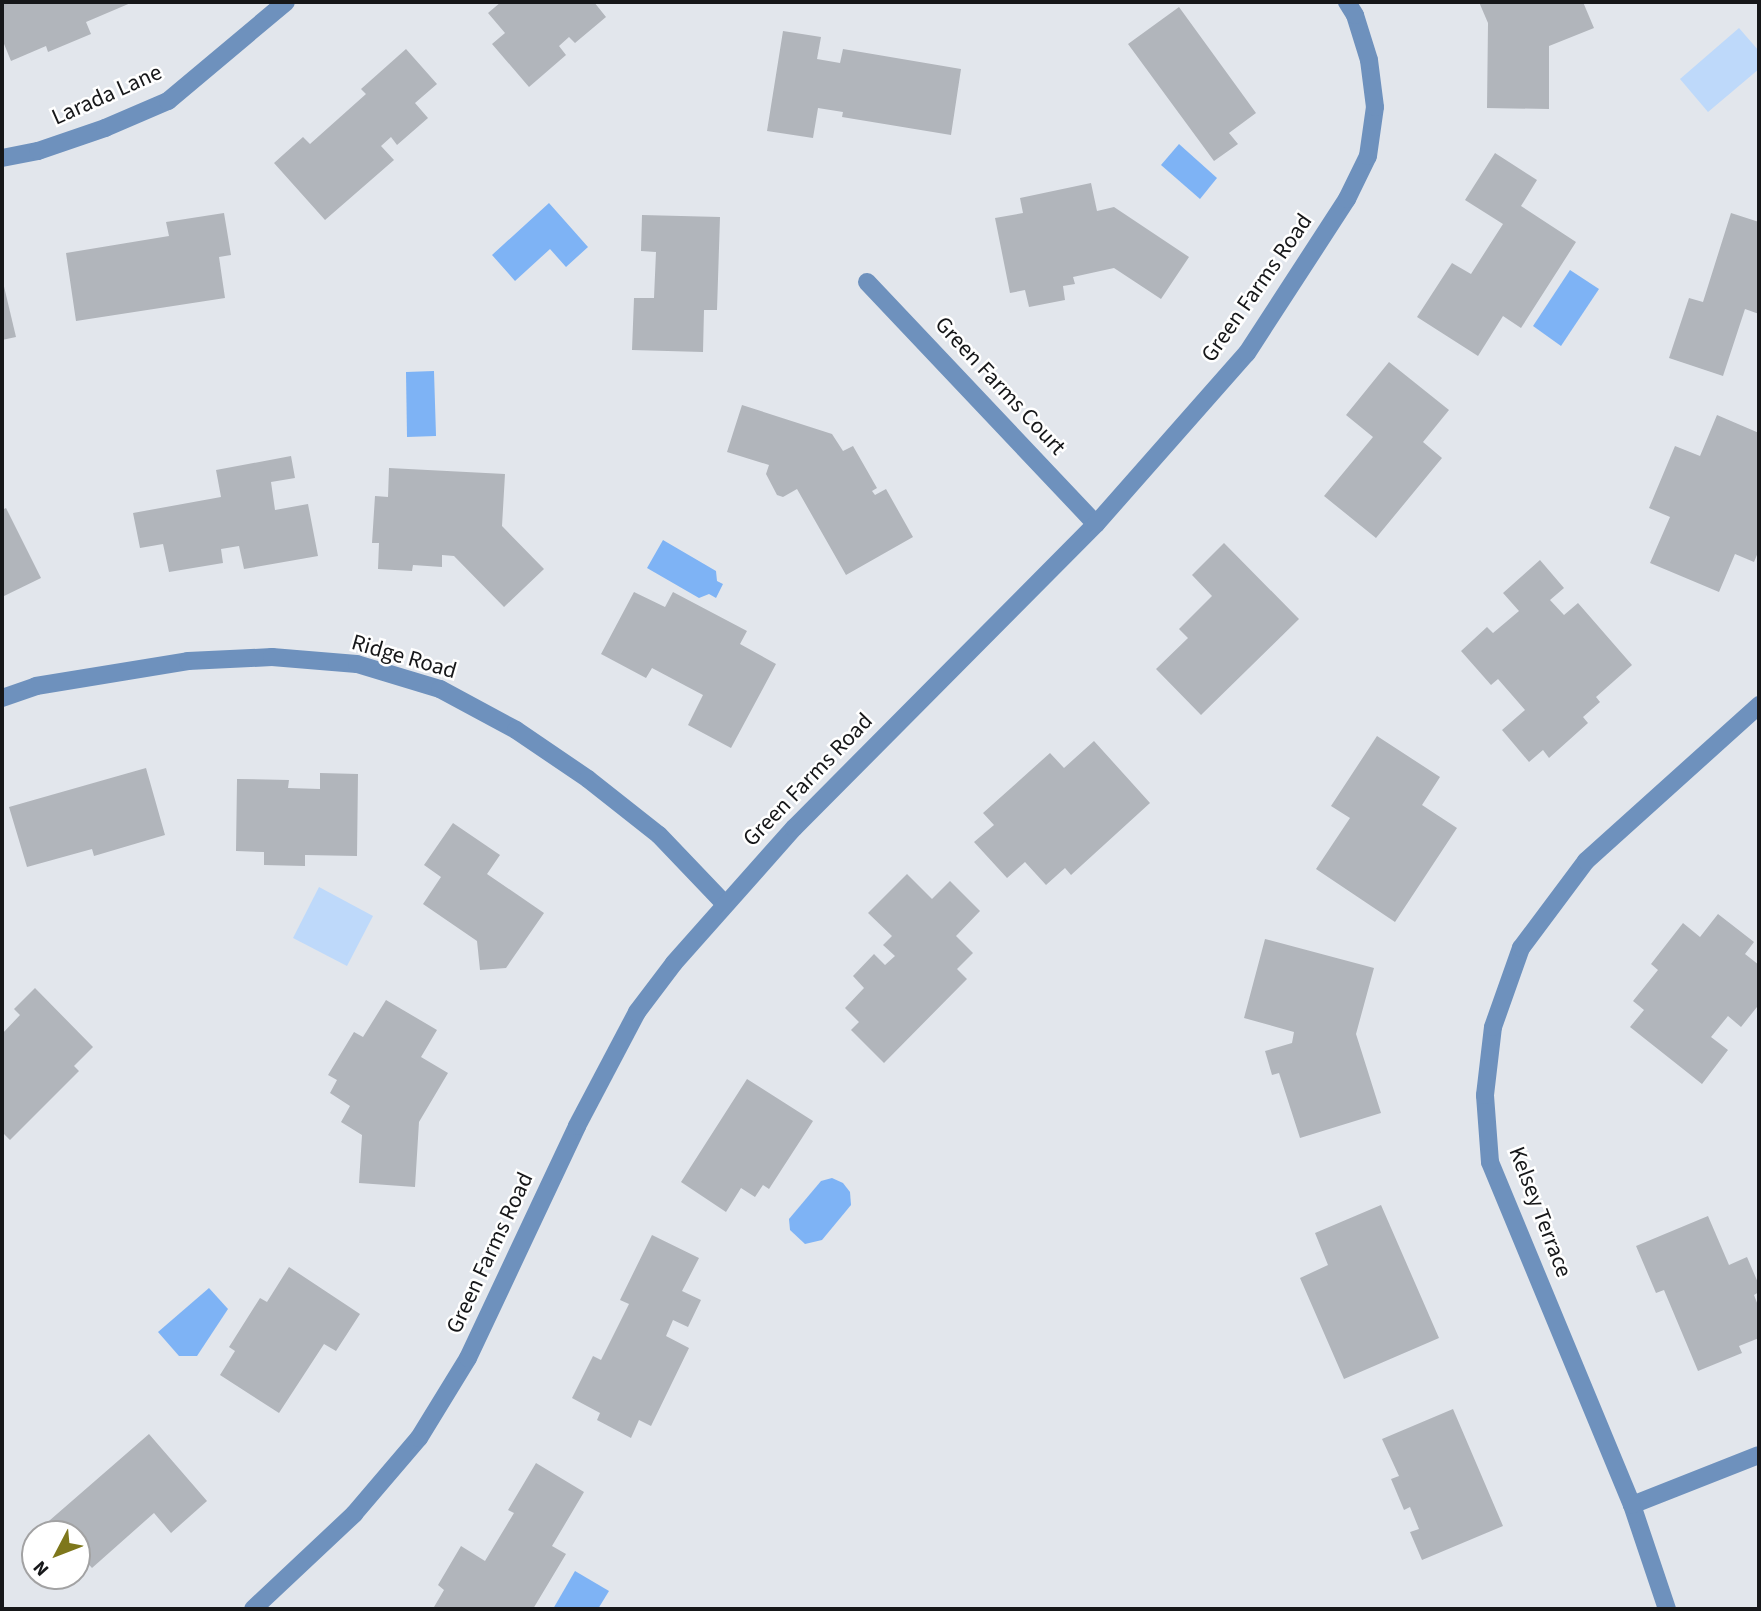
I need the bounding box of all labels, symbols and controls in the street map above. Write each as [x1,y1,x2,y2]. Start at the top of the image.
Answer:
street label: Larada Lane [48,58,166,132]
street label: Green Farms Road [1196,209,1318,367]
street label: Green Farms Court [929,311,1071,461]
street label: Ridge Road [348,629,460,685]
street label: Green Farms Road [737,708,879,852]
street label: Kelsey Terrace [1502,1143,1578,1281]
street label: Green Farms Road [441,1168,539,1338]
north arrow [21,1520,91,1590]
text: N [27,1554,56,1582]

